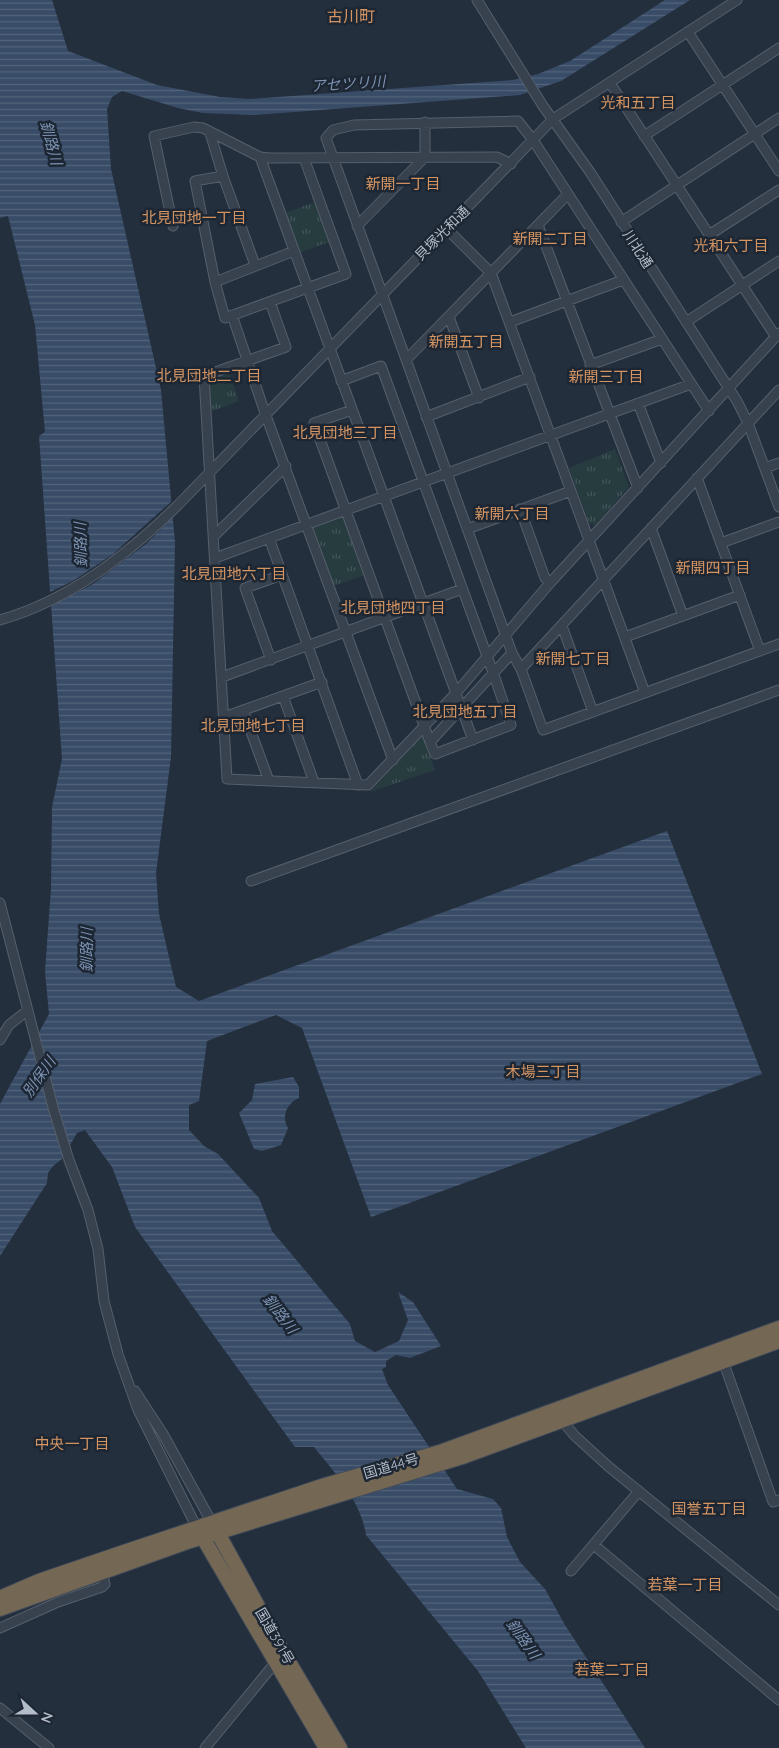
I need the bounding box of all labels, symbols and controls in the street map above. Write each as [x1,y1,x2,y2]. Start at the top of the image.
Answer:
district label: 古川町 [327,6,375,26]
water label: アセツリ川 [310,71,388,96]
district label: 光和五丁目 [600,93,676,112]
water label: 釧路川 [36,119,67,169]
district label: 新開一丁目 [365,174,441,193]
street label: 貝塚光和通 [411,202,473,264]
district label: 北見団地一丁目 [141,208,247,227]
street label: 川北通 [619,226,657,272]
district label: 新開二丁目 [512,229,588,248]
district label: 光和六丁目 [693,236,769,255]
district label: 新開五丁目 [428,332,504,351]
district label: 北見団地二丁目 [156,366,262,385]
district label: 新開三丁目 [568,367,644,386]
district label: 北見団地三丁目 [292,423,398,442]
district label: 新開六丁目 [474,504,550,523]
water label: 釧路川 [70,520,91,568]
district label: 新開四丁目 [675,558,751,577]
district label: 北見団地六丁目 [181,564,287,583]
district label: 北見団地四丁目 [340,598,446,617]
district label: 新開七丁目 [535,649,611,668]
district label: 北見団地五丁目 [412,702,518,721]
district label: 北見団地七丁目 [200,716,306,735]
water label: 釧路川 [77,926,96,973]
water label: 別保川 [18,1051,60,1101]
district label: 木場三丁目 [505,1062,581,1081]
water label: 釧路川 [259,1290,303,1339]
district label: 中央一丁目 [34,1434,110,1453]
street label: 国道44号 [361,1450,421,1482]
district label: 国誉五丁目 [671,1499,747,1518]
district label: 若葉一丁目 [647,1575,723,1594]
street label: 国道391号 [252,1604,298,1668]
water label: 釧路川 [502,1615,545,1664]
district label: 若葉二丁目 [574,1660,650,1679]
north arrow [10,1688,60,1738]
text: N [37,1710,57,1726]

